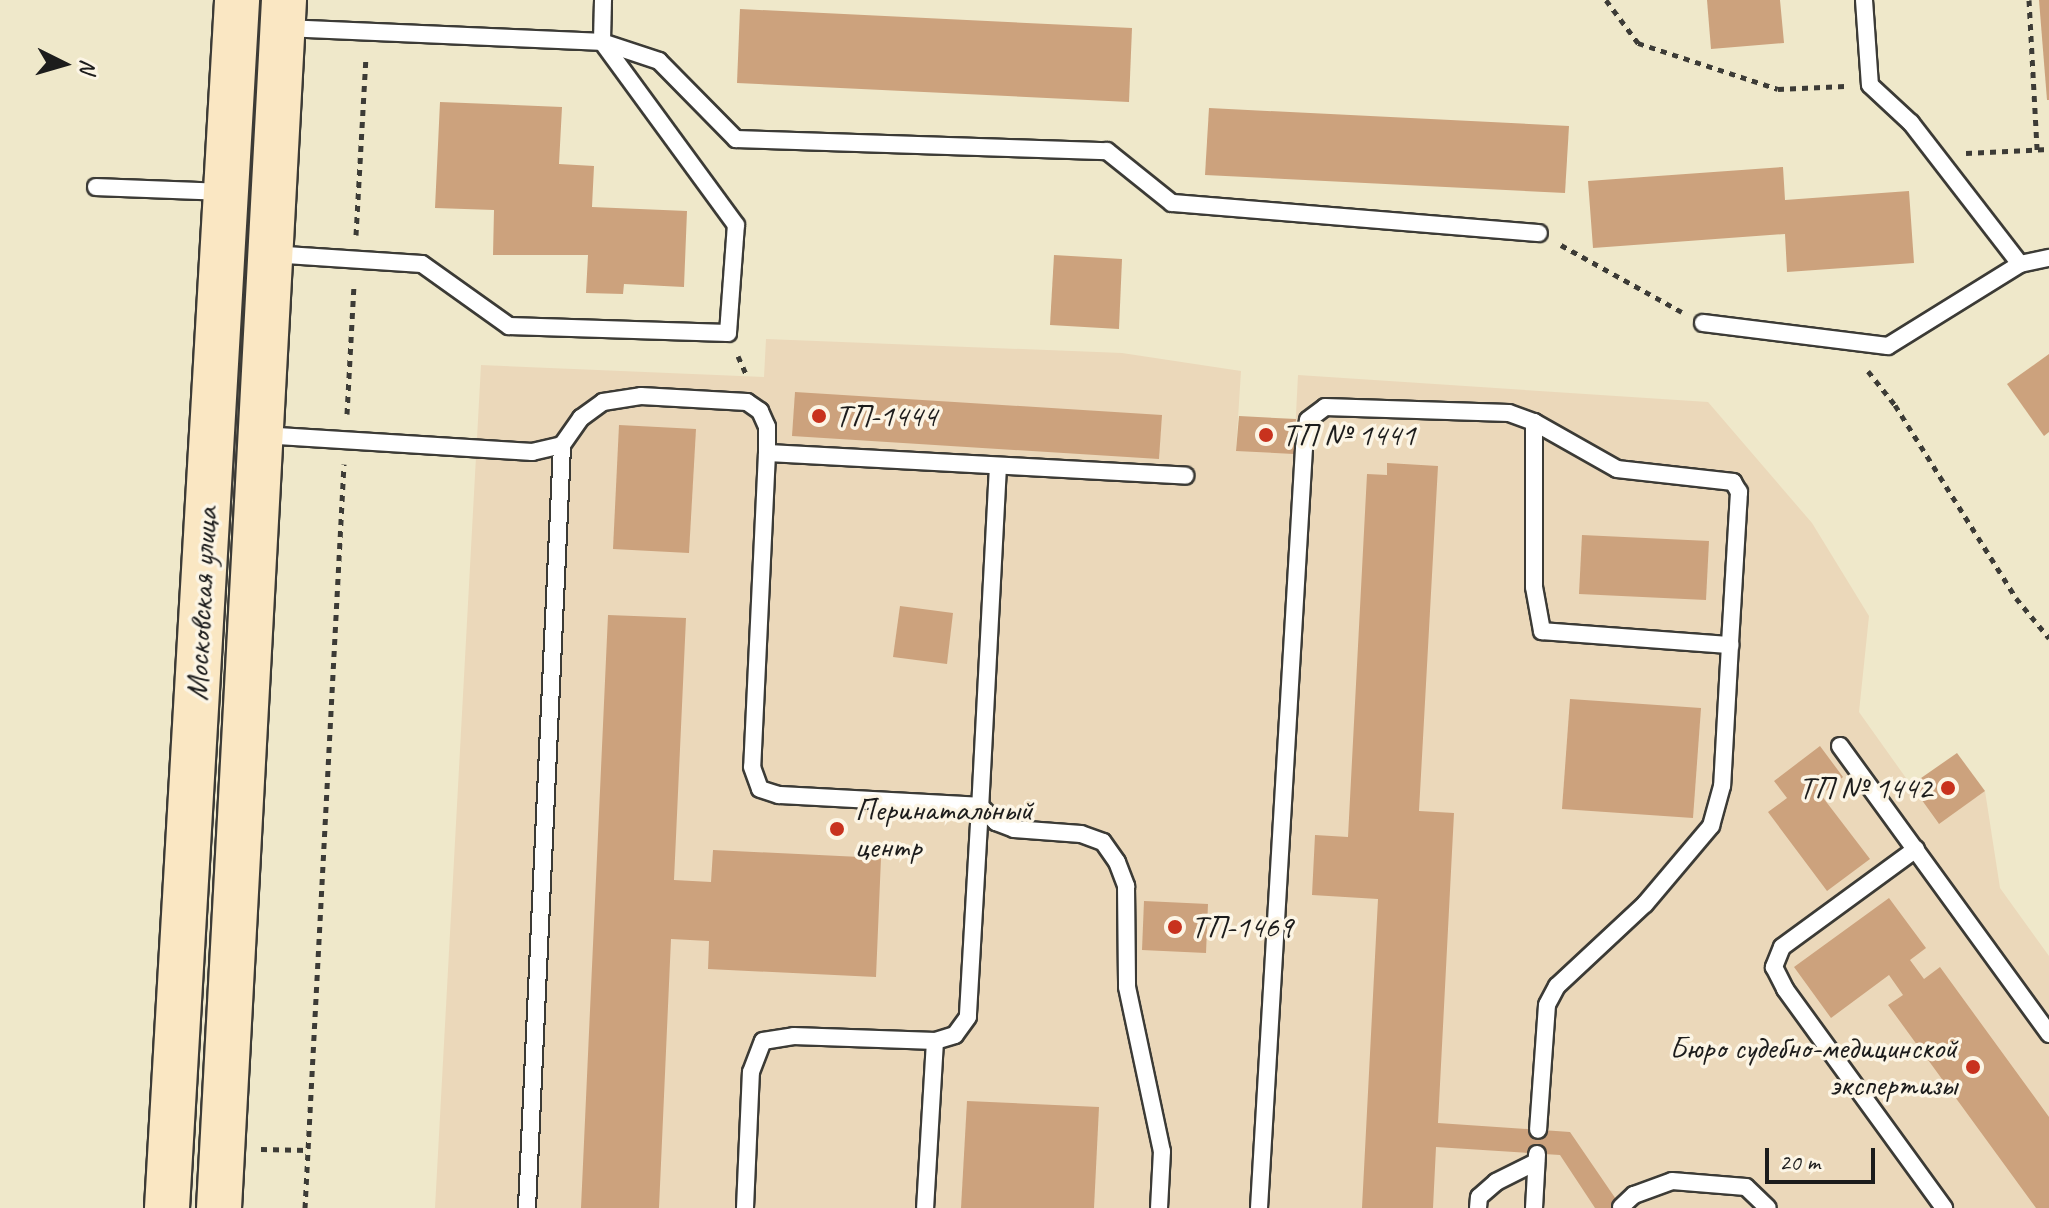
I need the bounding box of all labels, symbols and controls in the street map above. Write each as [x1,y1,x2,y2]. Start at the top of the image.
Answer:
north arrow [24,24,104,104]
text: N [73,58,102,74]
place label: ТП-1444 [835,397,937,435]
marker: ТП-1444 [810,407,828,425]
place label: ТП № 1441 [1282,416,1415,454]
marker: ТП № 1441 [1257,426,1275,444]
street label: Московская улица [178,505,226,703]
place label: ТП № 1442 [1799,769,1932,807]
marker: ТП № 1442 [1939,779,1957,797]
place label: Перинатальный центр [855,792,1033,867]
marker: Перинатальный центр [826,818,848,840]
place label: ТП-1469 [1191,908,1293,946]
marker: ТП-1469 [1166,918,1184,936]
place label: Бюро судебно-медицинской экспертизы [1670,1030,1957,1105]
marker: Бюро судебно-медицинской экспертизы [1964,1058,1982,1076]
scale bar [1769,1132,1879,1182]
text: 20 m [1779,1147,1820,1177]

